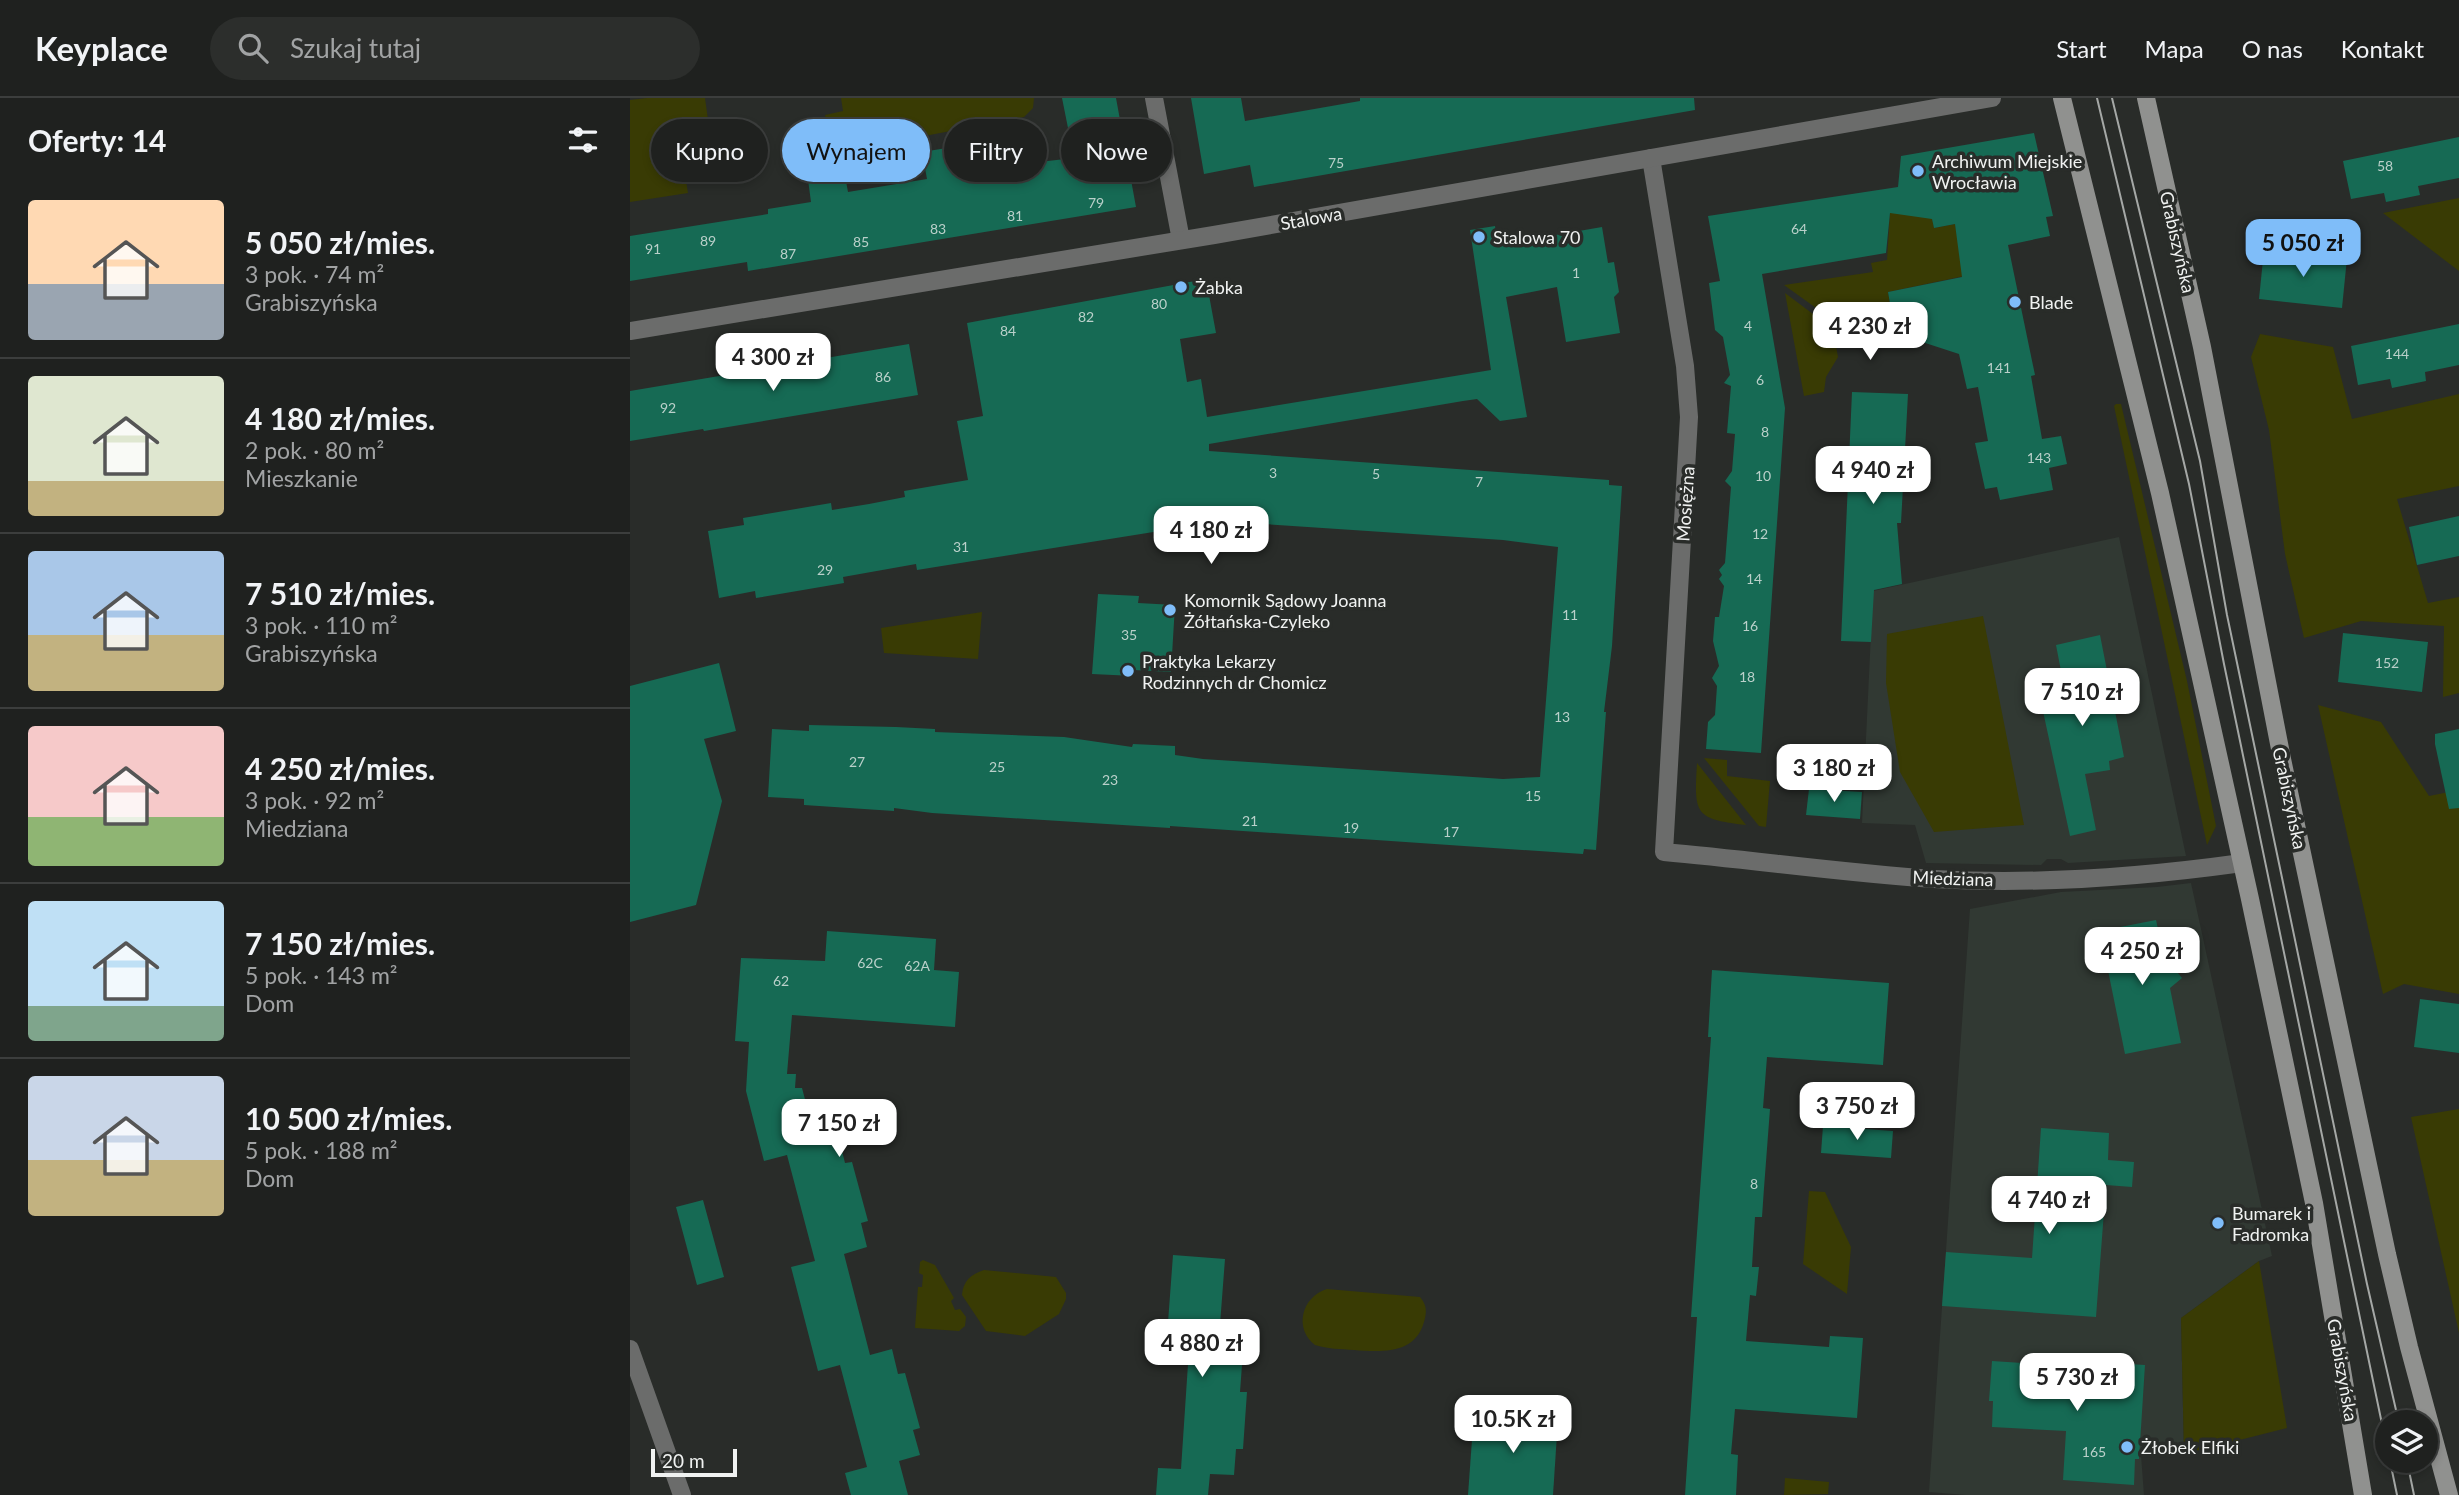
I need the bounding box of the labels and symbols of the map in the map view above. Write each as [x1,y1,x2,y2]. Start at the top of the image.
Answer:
place label: Archiwum Miejskie Wrocławia [1932,150,2082,193]
house number: 75 [1328,154,1344,171]
house number: 58 [2377,157,2393,174]
marker: Archiwum Miejskie Wrocławia [1910,163,1926,179]
street label: Grabiszyńska [2156,189,2200,295]
house number: 79 [1088,194,1104,211]
street label: Stalowa [1279,202,1343,234]
house number: 81 [1007,207,1023,224]
house number: 83 [930,220,946,237]
house number: 64 [1791,220,1807,237]
pin: 5 050 zł [2231,220,2375,279]
place label: Stalowa 70 [1493,226,1581,248]
marker: Stalowa 70 [1471,229,1487,245]
house number: 89 [700,232,716,249]
house number: 85 [853,233,869,250]
house number: 91 [645,240,661,257]
house number: 87 [780,245,796,262]
house number: 1 [1572,264,1580,281]
place label: Żabka [1195,276,1243,298]
marker: Żabka [1173,279,1189,295]
place label: Blade [2029,291,2073,313]
marker: Blade [2007,294,2023,310]
house number: 80 [1151,295,1167,312]
pin: 4 230 zł [1798,302,1942,362]
house number: 82 [1078,308,1094,325]
house number: 4 [1744,317,1752,334]
house number: 84 [1000,322,1016,339]
pin: 4 300 zł [701,334,845,393]
house number: 144 [2385,345,2409,362]
house number: 141 [1987,359,2011,376]
house number: 86 [875,368,891,385]
house number: 6 [1756,371,1764,388]
house number: 92 [660,399,676,416]
house number: 8 [1761,423,1769,440]
pin: 4 940 zł [1801,446,1945,506]
house number: 143 [2027,449,2051,466]
house number: 3 [1269,464,1277,481]
house number: 5 [1372,465,1380,482]
street label: Mosiężna [1671,466,1699,542]
house number: 10 [1755,467,1771,484]
house number: 7 [1475,473,1483,490]
pin: 4 180 zł [1139,506,1283,566]
house number: 12 [1752,525,1768,542]
house number: 31 [953,538,969,555]
house number: 29 [817,561,833,578]
house number: 14 [1746,570,1762,587]
place label: Komornik Sądowy Joanna Żółtańska-Czyleko [1184,589,1386,632]
marker: Komornik Sądowy Joanna Żółtańska-Czyleko [1162,602,1178,618]
house number: 11 [1562,606,1578,623]
house number: 16 [1742,617,1758,634]
house number: 35 [1121,626,1137,643]
place label: Praktyka Lekarzy Rodzinnych dr Chomicz [1142,650,1327,693]
house number: 152 [2375,654,2399,671]
marker: Praktyka Lekarzy Rodzinnych dr Chomicz [1120,663,1136,679]
house number: 18 [1739,668,1755,685]
pin: 7 510 zł [2010,668,2154,728]
house number: 13 [1554,708,1570,725]
pin: 3 180 zł [1762,744,1906,804]
street label: Grabiszyńska [2268,745,2312,851]
house number: 27 [849,753,865,770]
house number: 25 [989,758,1005,775]
house number: 23 [1102,771,1118,788]
house number: 15 [1525,787,1541,804]
house number: 21 [1242,812,1258,829]
house number: 19 [1343,819,1359,836]
house number: 17 [1443,823,1459,840]
street label: Miedziana [1912,866,1994,890]
pin: 4 250 zł [2070,928,2214,987]
house number: 62C [857,954,883,971]
house number: 62A [904,957,930,974]
house number: 62 [773,972,789,989]
pin: 3 750 zł [1785,1082,1929,1142]
pin: 7 150 zł [767,1100,911,1159]
house number: 8 [1750,1175,1758,1192]
pin: 4 740 zł [1977,1176,2121,1236]
place label: Bumarek i Fadromka [2232,1202,2311,1245]
marker: Bumarek i Fadromka [2210,1215,2226,1231]
street label: Grabiszyńska [2323,1317,2363,1423]
pin: 4 880 zł [1130,1320,1274,1379]
pin: 5 730 zł [2005,1354,2149,1413]
pin: 10.5K zł [1441,1396,1585,1455]
place label: Żłobek Elfiki [2141,1436,2239,1458]
marker: Żłobek Elfiki [2119,1439,2135,1455]
house number: 165 [2082,1443,2106,1460]
scale bar [651,1446,737,1478]

